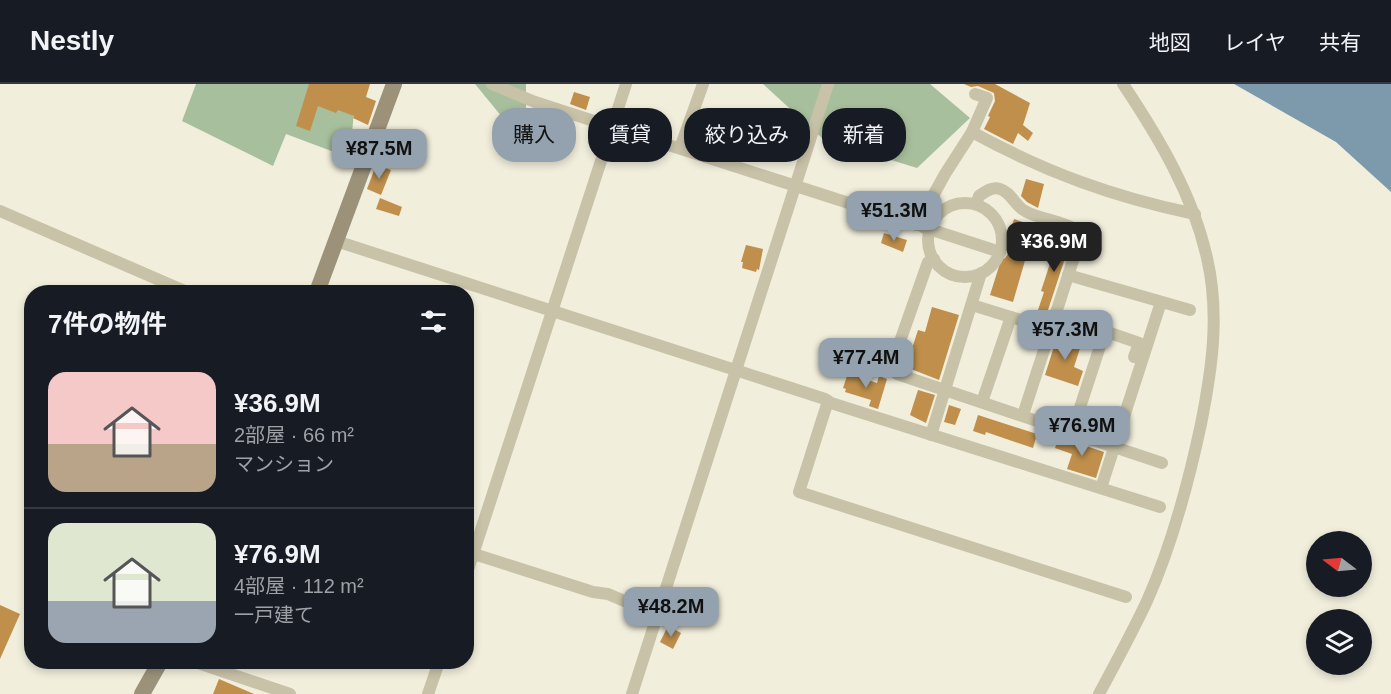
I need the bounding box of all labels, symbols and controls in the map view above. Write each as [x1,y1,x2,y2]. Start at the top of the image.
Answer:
text: Nestly [30,25,114,56]
text: 地図 [1149,31,1191,54]
text: レイヤ [1224,31,1286,54]
text: 共有 [1319,31,1361,54]
chip: 購入 [492,108,576,162]
chip: 賃貸 [588,108,672,162]
chip: 絞り込み [684,108,810,162]
chip: 新着 [822,108,906,162]
pin: ¥87.5M [330,129,428,180]
text: ¥87.5M [346,137,412,159]
pin: ¥51.3M [845,191,943,242]
text: ¥51.3M [861,199,927,221]
pin: ¥36.9M [1005,222,1103,273]
text: ¥36.9M [1021,230,1087,252]
icon: filters [417,305,450,338]
text: 7件の物件 [48,309,166,339]
pin: ¥57.3M [1016,310,1114,361]
text: ¥57.3M [1032,318,1098,340]
pin: ¥77.4M [817,338,915,389]
text: ¥77.4M [833,346,899,368]
text: ¥36.9M [234,388,321,418]
icon: home [96,396,168,468]
pin: ¥76.9M [1033,406,1131,457]
text: ¥76.9M [1049,414,1115,436]
text: 2部屋 · 66 m² [234,424,354,446]
text: マンション [234,453,334,475]
north arrow [1306,531,1372,597]
map controls [1306,531,1372,675]
text: ¥76.9M [234,539,321,569]
icon: home [96,547,168,619]
text: 4部屋 · 112 m² [234,575,364,597]
pin: ¥48.2M [622,587,720,638]
text: ¥48.2M [638,595,704,617]
text: 一戸建て [234,604,314,626]
button: layers [1306,609,1372,675]

